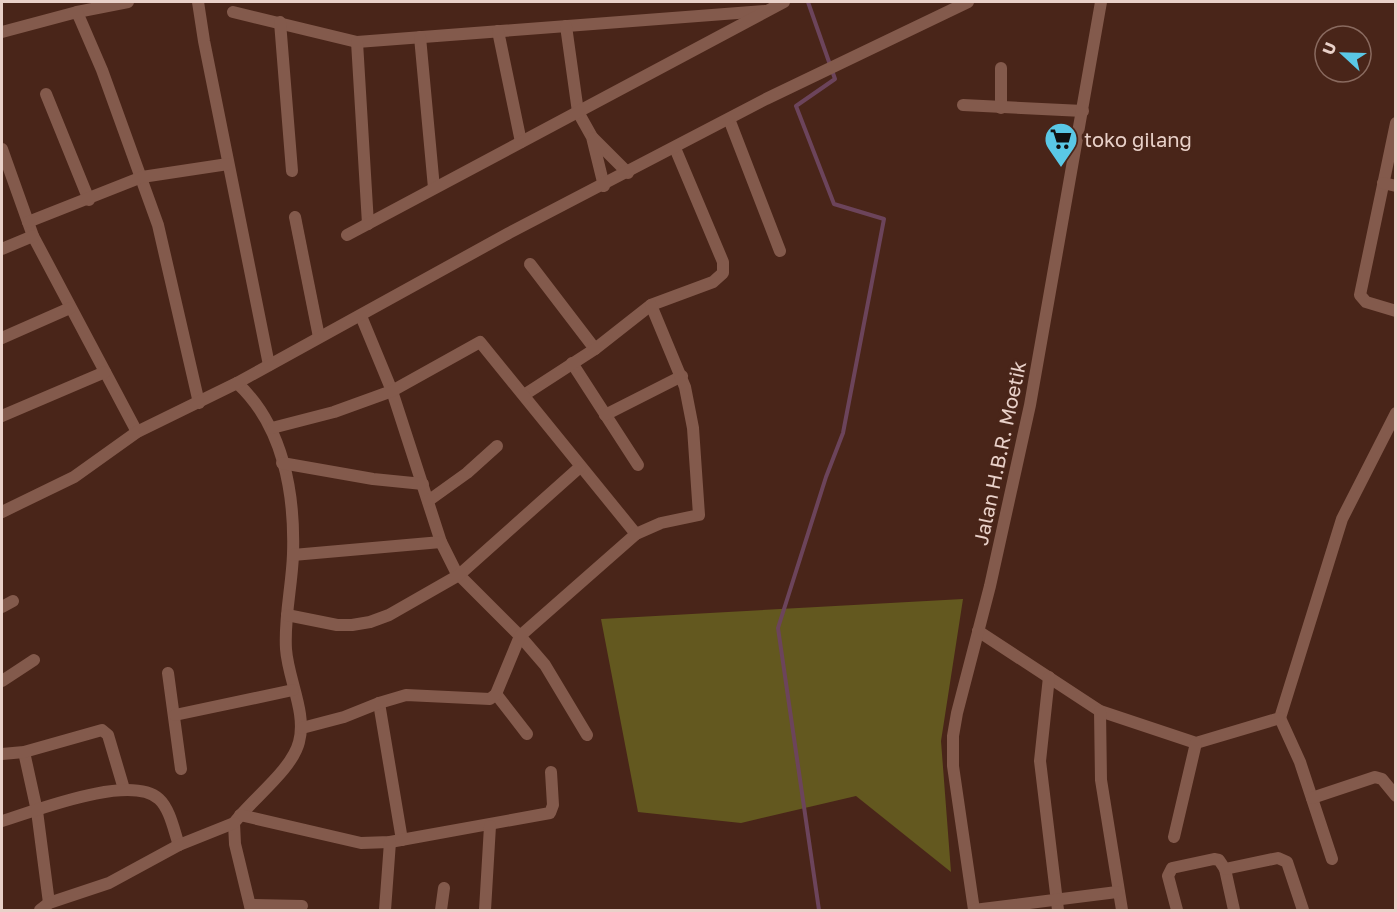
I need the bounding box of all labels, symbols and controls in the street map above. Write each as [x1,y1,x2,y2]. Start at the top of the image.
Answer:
north arrow [1313,24,1373,84]
text: U [1318,39,1341,58]
supermarket icon: toko gilang [1043,121,1079,168]
place label: toko gilang [1084,127,1192,151]
street label: Jalan H.B.R. Moetik [968,359,1030,547]

